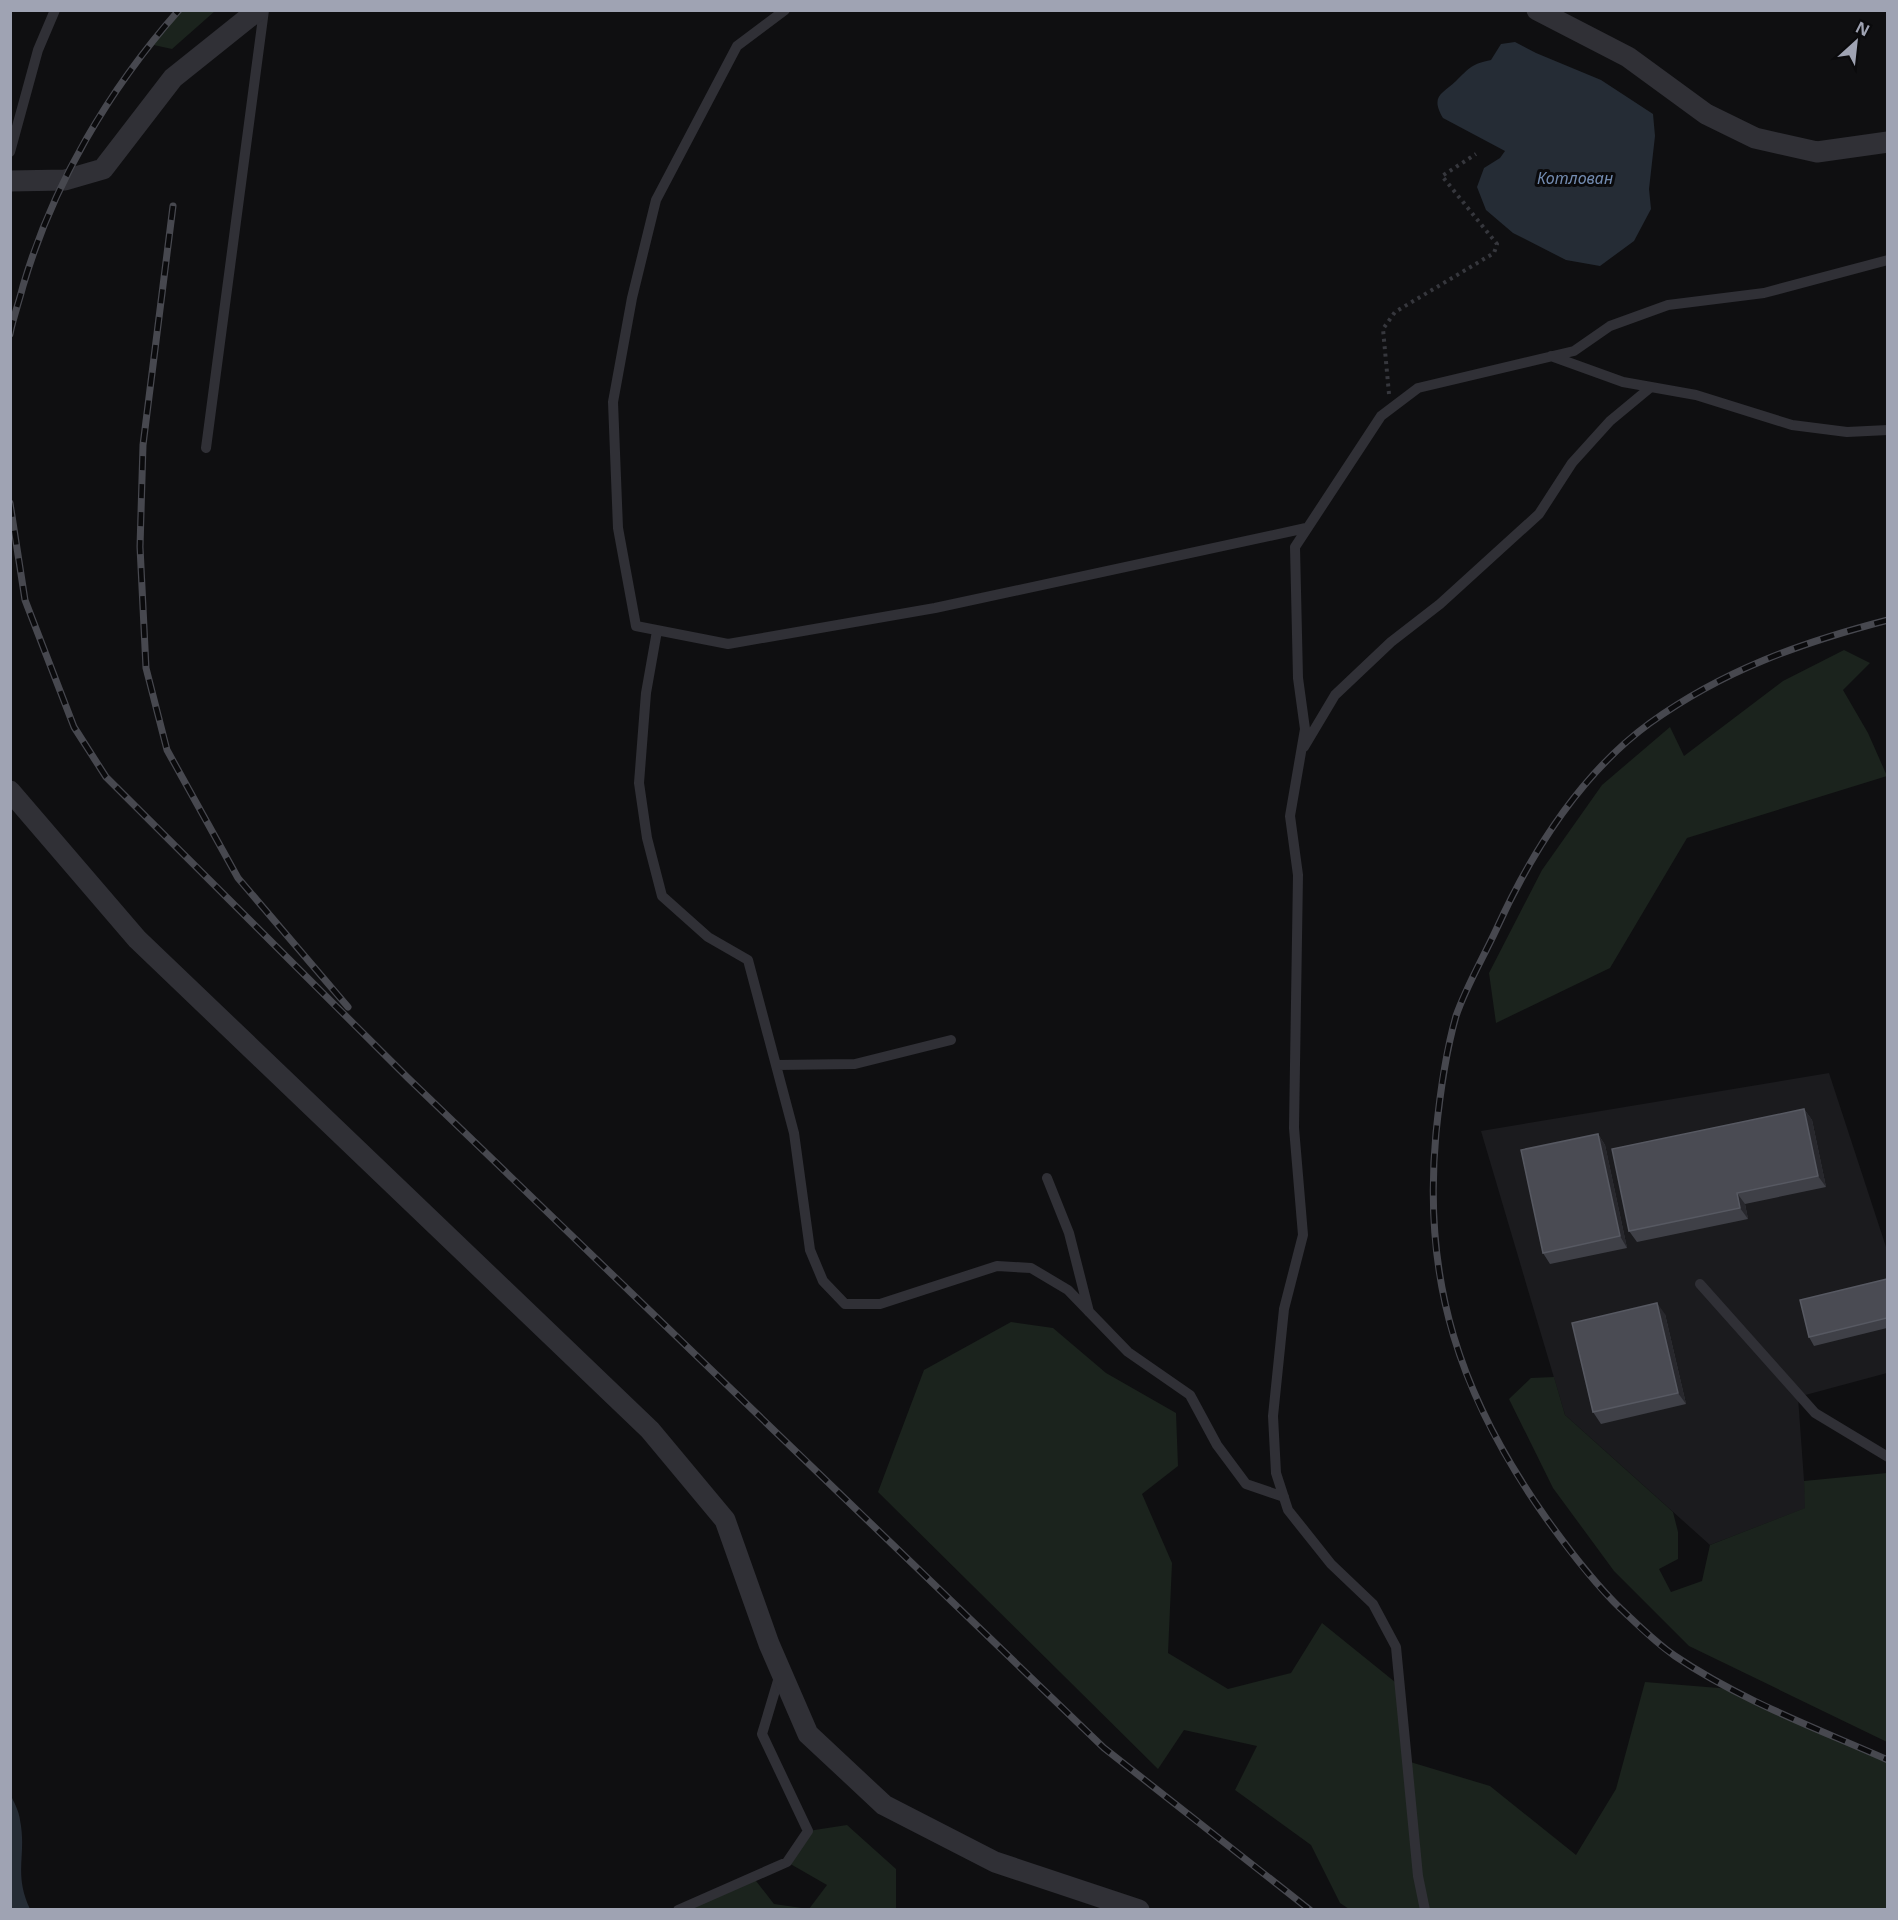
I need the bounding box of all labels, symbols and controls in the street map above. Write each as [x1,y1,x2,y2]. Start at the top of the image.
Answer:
north arrow [1826,12,1886,72]
text: N [1852,16,1874,41]
water label: Котлован [1537,167,1613,189]

